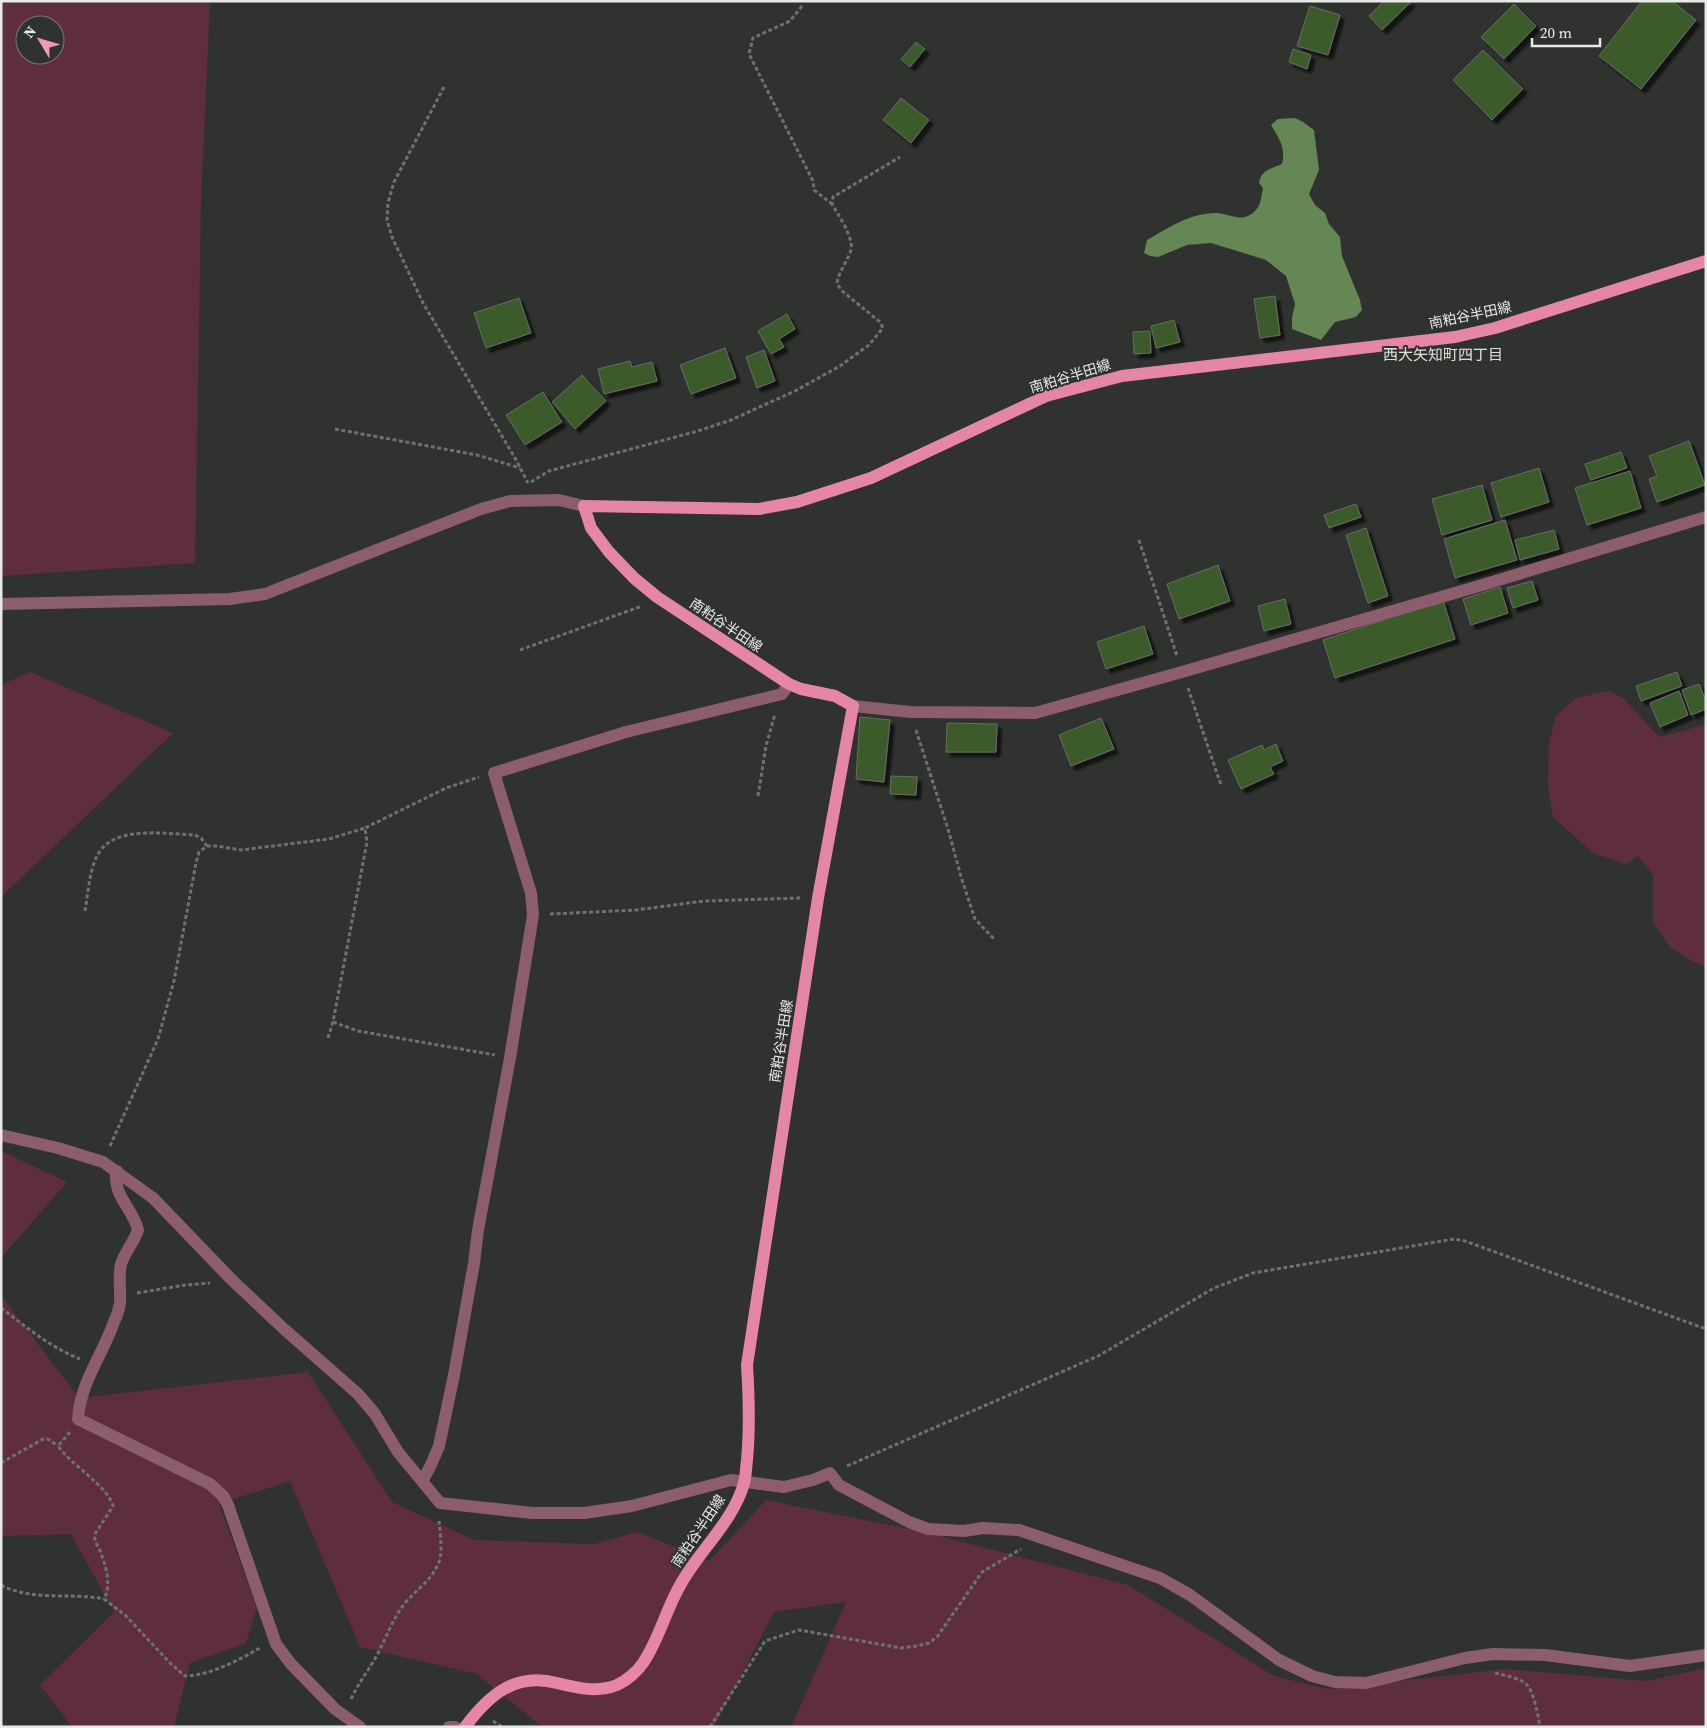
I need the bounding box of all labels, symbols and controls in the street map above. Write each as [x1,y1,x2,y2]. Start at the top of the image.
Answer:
north arrow [15,15,65,65]
scale bar [1532,15,1600,47]
text: N [19,22,41,42]
text: 20 m [1540,22,1572,43]
street label: 南粕谷半田線 [1427,296,1513,334]
district label: 西大矢知町四丁目 [1383,344,1503,365]
street label: 南粕谷半田線 [1027,354,1113,398]
street label: 南粕谷半田線 [686,593,766,657]
street label: 南粕谷半田線 [765,998,797,1084]
street label: 南粕谷半田線 [666,1491,730,1571]

